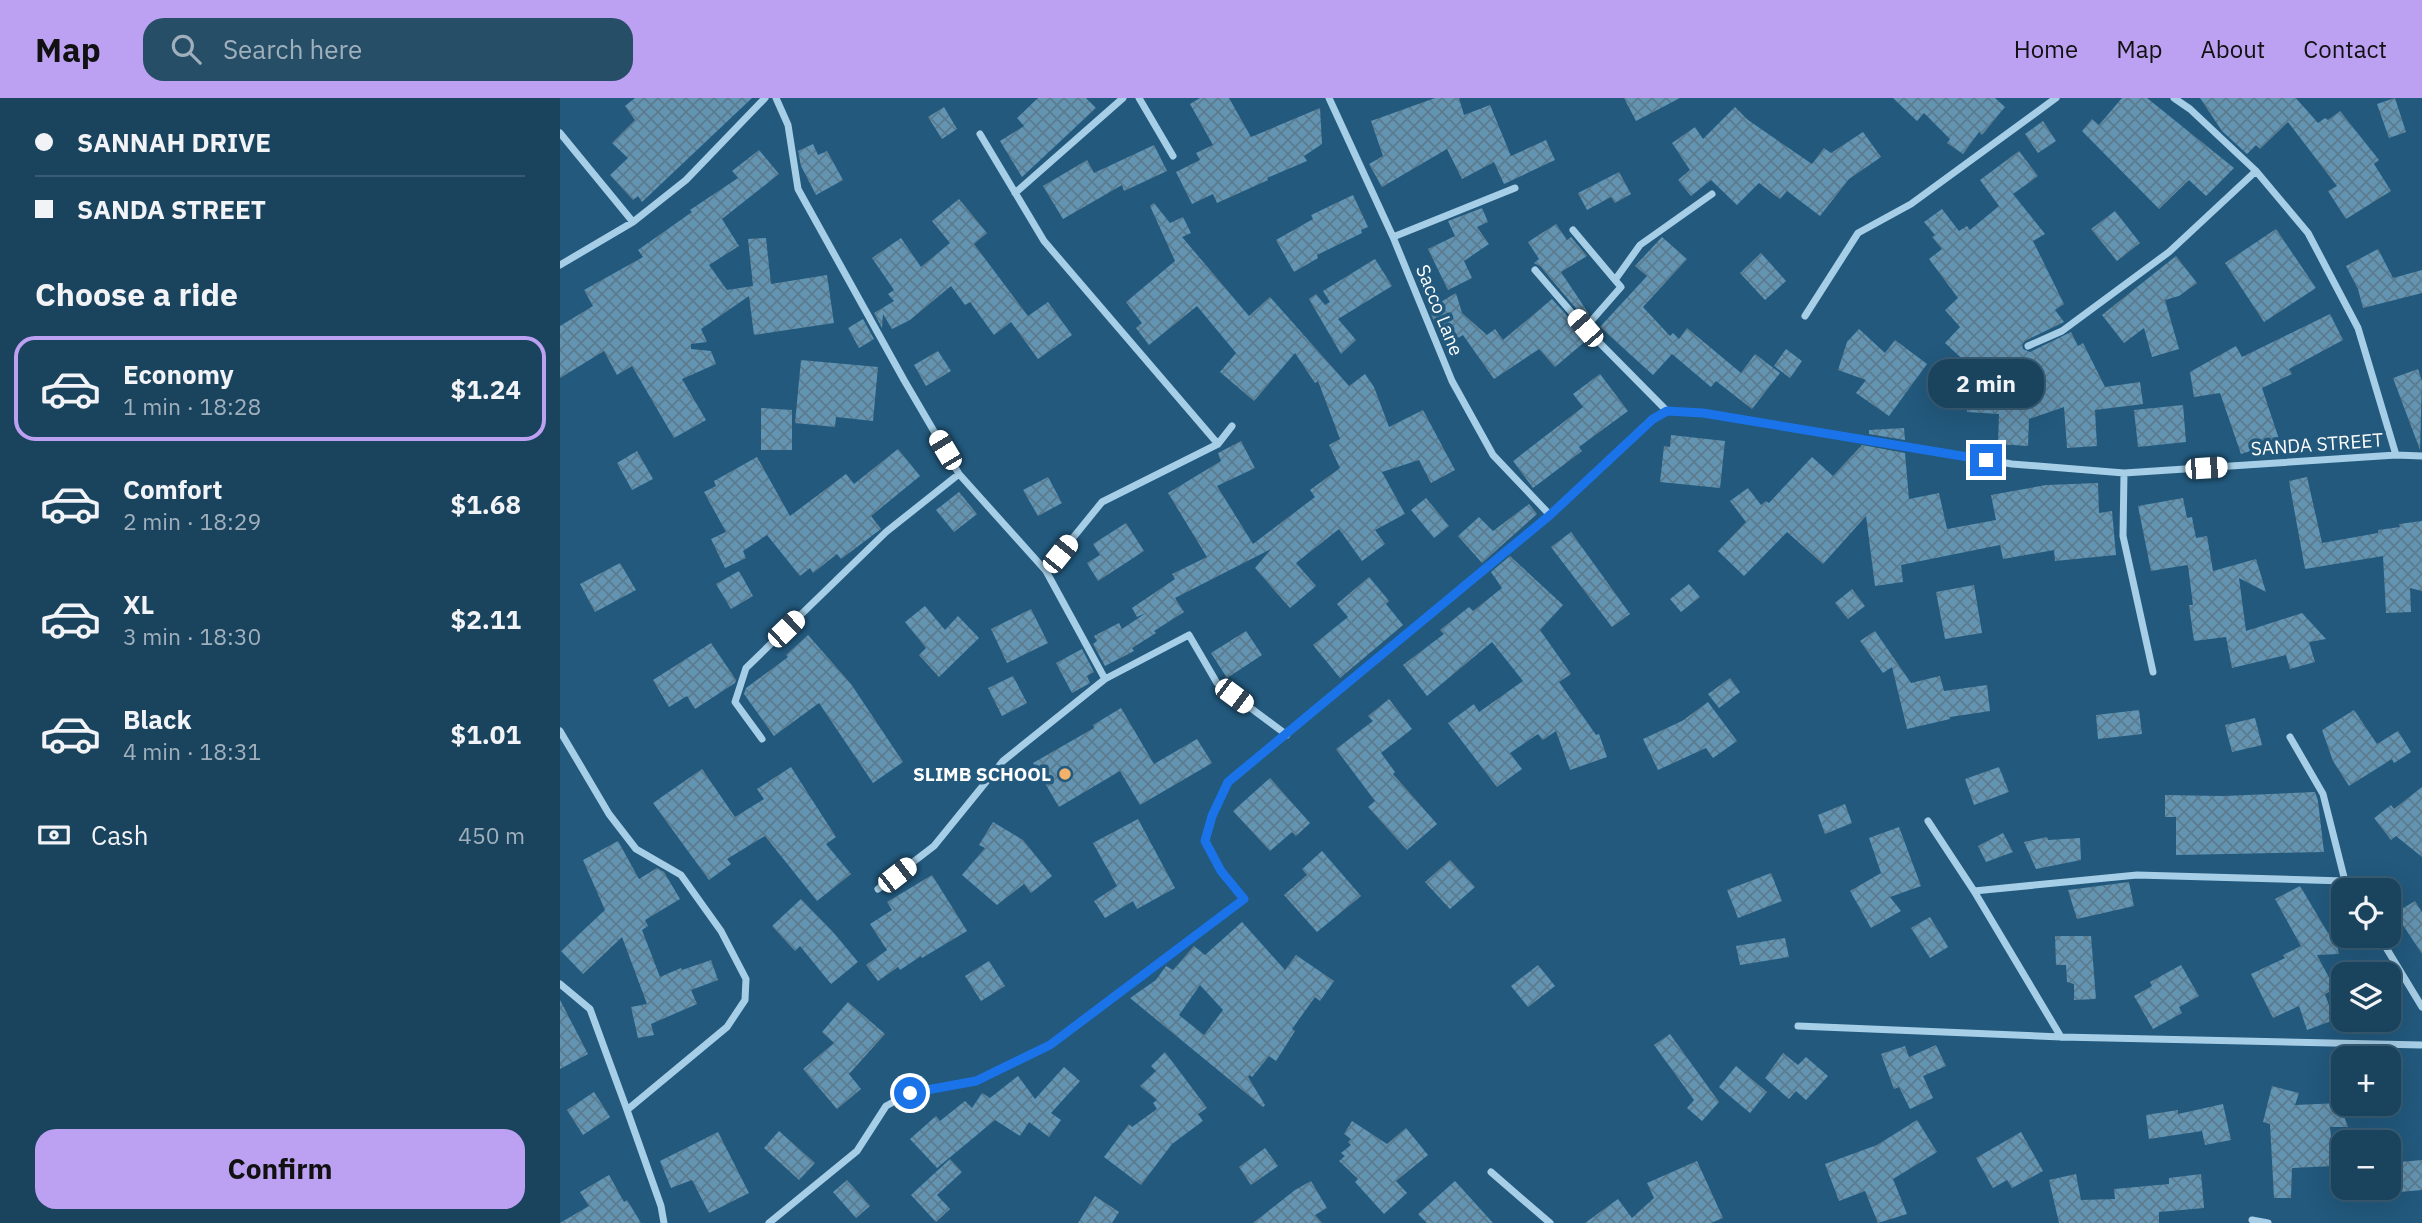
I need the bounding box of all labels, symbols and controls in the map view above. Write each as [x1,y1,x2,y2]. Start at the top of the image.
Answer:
search box [143,18,633,81]
text: Map [35,28,101,71]
icon: search [167,30,205,68]
text: Search here [223,32,362,66]
text: Home [2014,33,2078,65]
text: Map [2116,33,2162,65]
text: About [2200,33,2265,65]
text: Contact [2303,33,2387,65]
text: SANNAH DRIVE [77,125,271,159]
text: SANDA STREET [77,192,266,226]
street label: Sacco Lane [1411,261,1469,359]
text: Choose a ride [35,273,238,315]
car [1564,305,1607,351]
icon: car [39,357,102,420]
text: Economy [123,357,234,391]
callout: 2 min [1928,358,2044,408]
text: 2 min [1956,368,2016,398]
text: $1.24 [451,372,521,406]
text: 1 min · 18:28 [123,391,261,421]
car [926,427,965,473]
street label: SANDA STREET [2250,427,2384,461]
route end [1970,444,2002,476]
car [2185,456,2228,480]
icon: car [39,472,102,535]
text: Comfort [123,472,222,506]
text: $1.68 [451,487,521,521]
text: 2 min · 18:29 [123,506,261,536]
car [1039,531,1082,577]
icon: car [39,587,102,650]
text: XL [123,587,154,621]
text: $2.11 [451,602,521,636]
car [764,607,809,651]
text: 3 min · 18:30 [123,621,261,651]
car [1211,675,1258,717]
icon: car [39,702,102,765]
text: Black [123,702,191,736]
text: $1.01 [451,717,521,751]
text: 4 min · 18:31 [123,736,261,766]
place label: SLIMB SCHOOL [913,762,1051,786]
marker: SLIMB SCHOOL [1057,766,1073,782]
icon: cash [35,816,73,854]
text: Cash [91,818,148,852]
text: 450 m [458,820,525,850]
car [874,854,921,896]
map controls [2331,878,2401,1200]
button: locate [2331,878,2401,948]
button: layers [2331,962,2401,1032]
button: + [2331,1046,2401,1116]
route start [894,1077,926,1109]
button: Confirm [35,1129,525,1209]
button: − [2331,1130,2401,1200]

